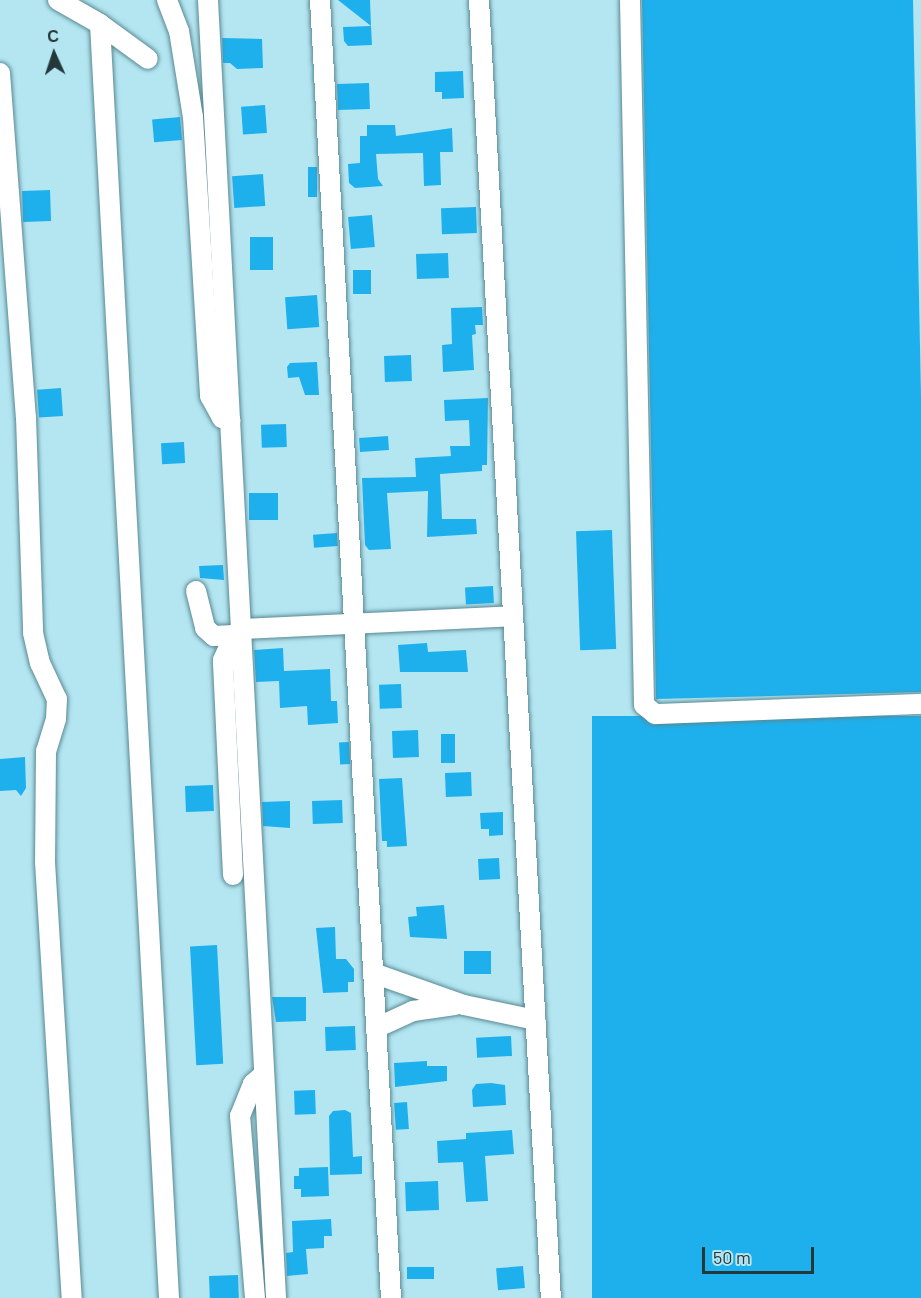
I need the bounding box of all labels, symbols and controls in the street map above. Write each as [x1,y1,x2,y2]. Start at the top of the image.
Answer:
north arrow [24,24,84,84]
text: С [47,26,59,45]
scale bar [705,1235,818,1273]
text: 50 m [713,1246,751,1268]

